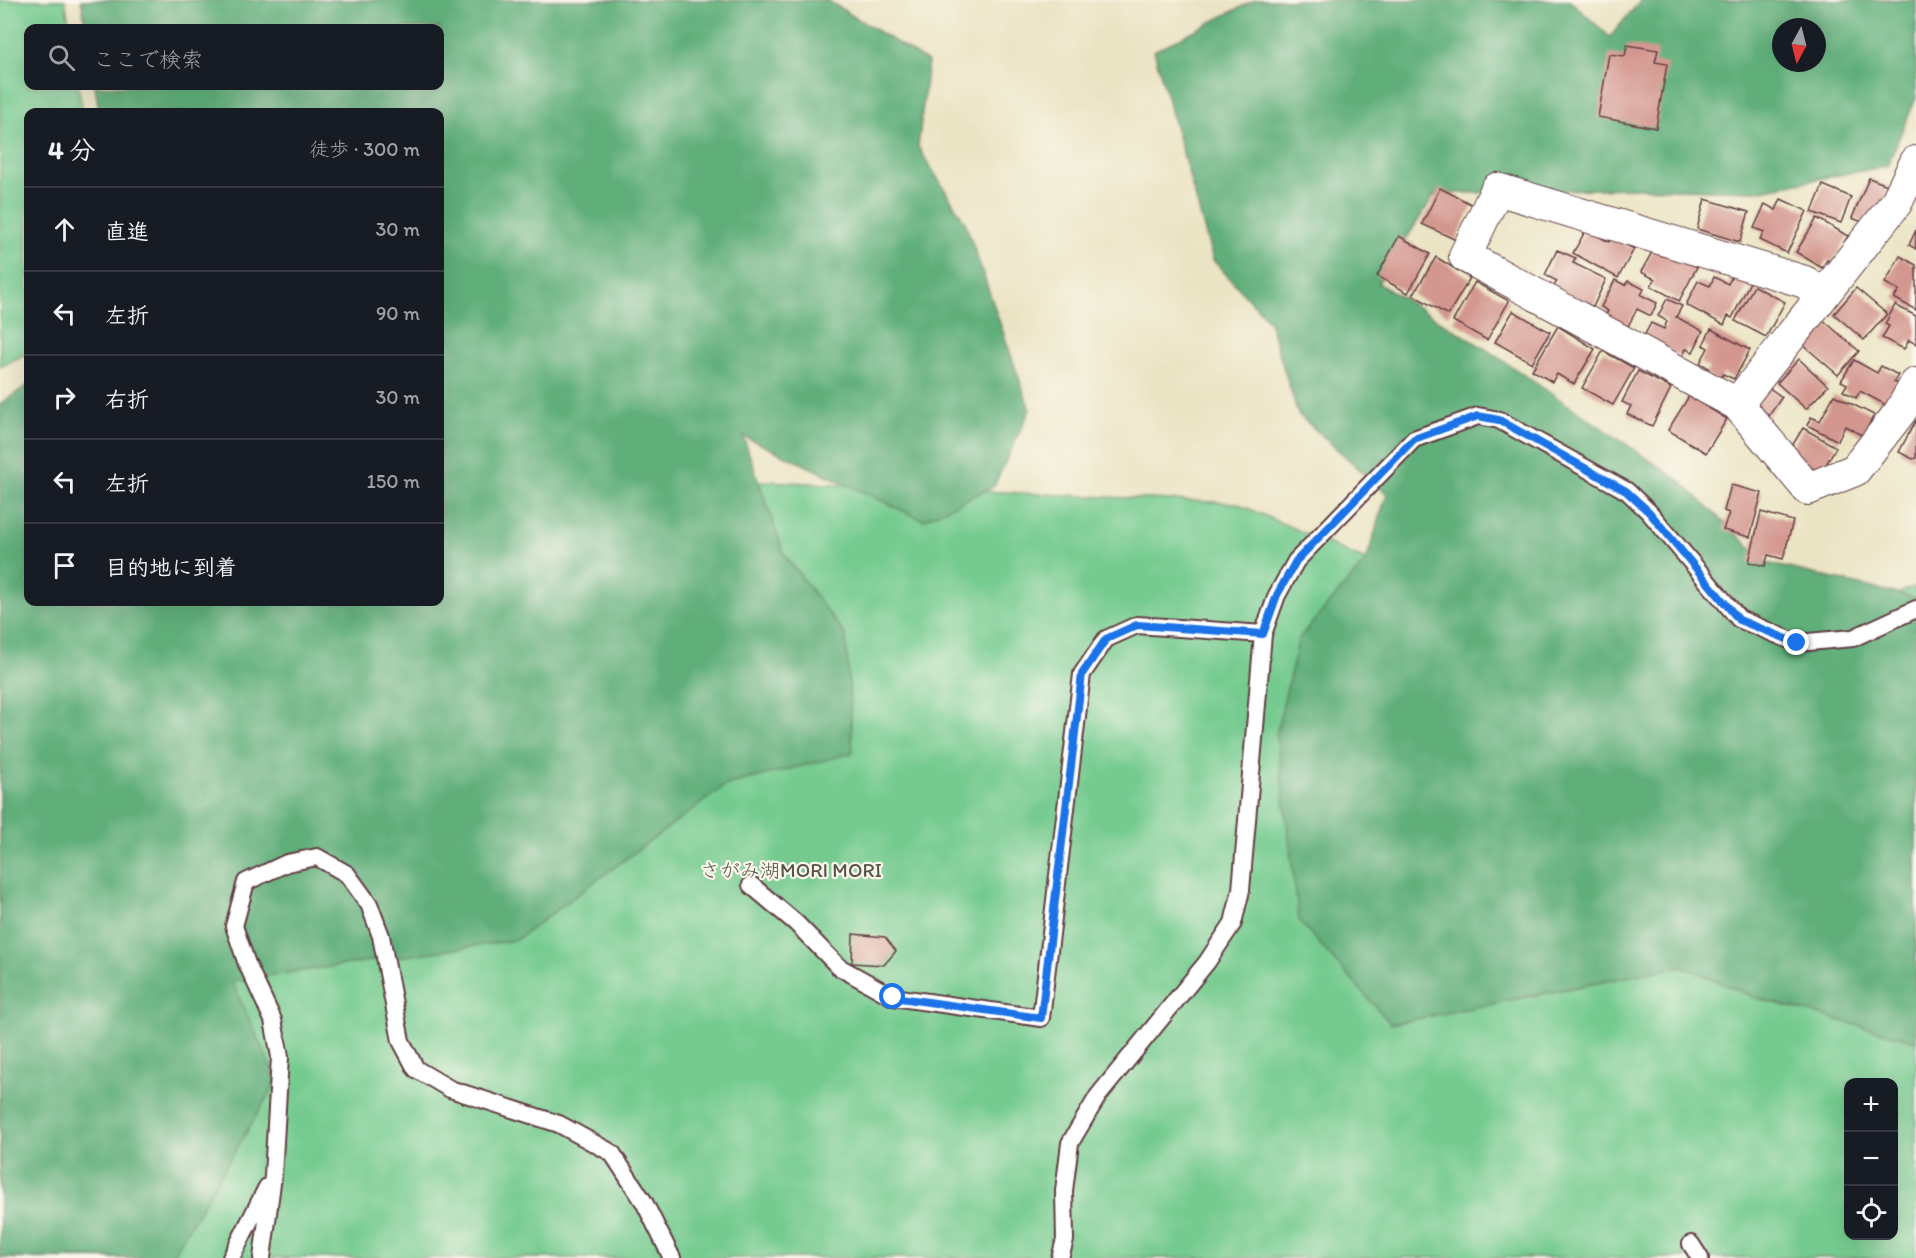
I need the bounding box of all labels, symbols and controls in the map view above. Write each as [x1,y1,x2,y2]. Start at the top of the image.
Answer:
north arrow [1772,18,1826,72]
search box [24,24,444,90]
icon: search [45,41,78,74]
text: ここで検索 [93,46,203,73]
text: 4 分 [48,134,95,166]
text: 徒歩 · 300 m [309,137,420,161]
icon: ahead [48,213,81,246]
text: 30 m [375,217,420,241]
text: 直進 [105,218,149,245]
icon: left [48,297,81,330]
text: 90 m [376,301,420,325]
text: 左折 [105,302,149,329]
icon: right [48,381,81,414]
text: 30 m [375,385,420,409]
text: 右折 [105,386,149,413]
icon: left [48,465,81,498]
text: 150 m [367,469,420,493]
text: 左折 [105,470,149,497]
icon: arrive [48,549,81,582]
text: 目的地に到着 [105,554,237,581]
route end [1783,629,1809,655]
park label: さがみ湖MORI MORI [700,858,882,882]
route start [879,983,905,1009]
map controls [1844,1078,1898,1240]
button: + [1844,1078,1898,1132]
button: − [1844,1132,1898,1186]
button: locate [1844,1186,1898,1240]

